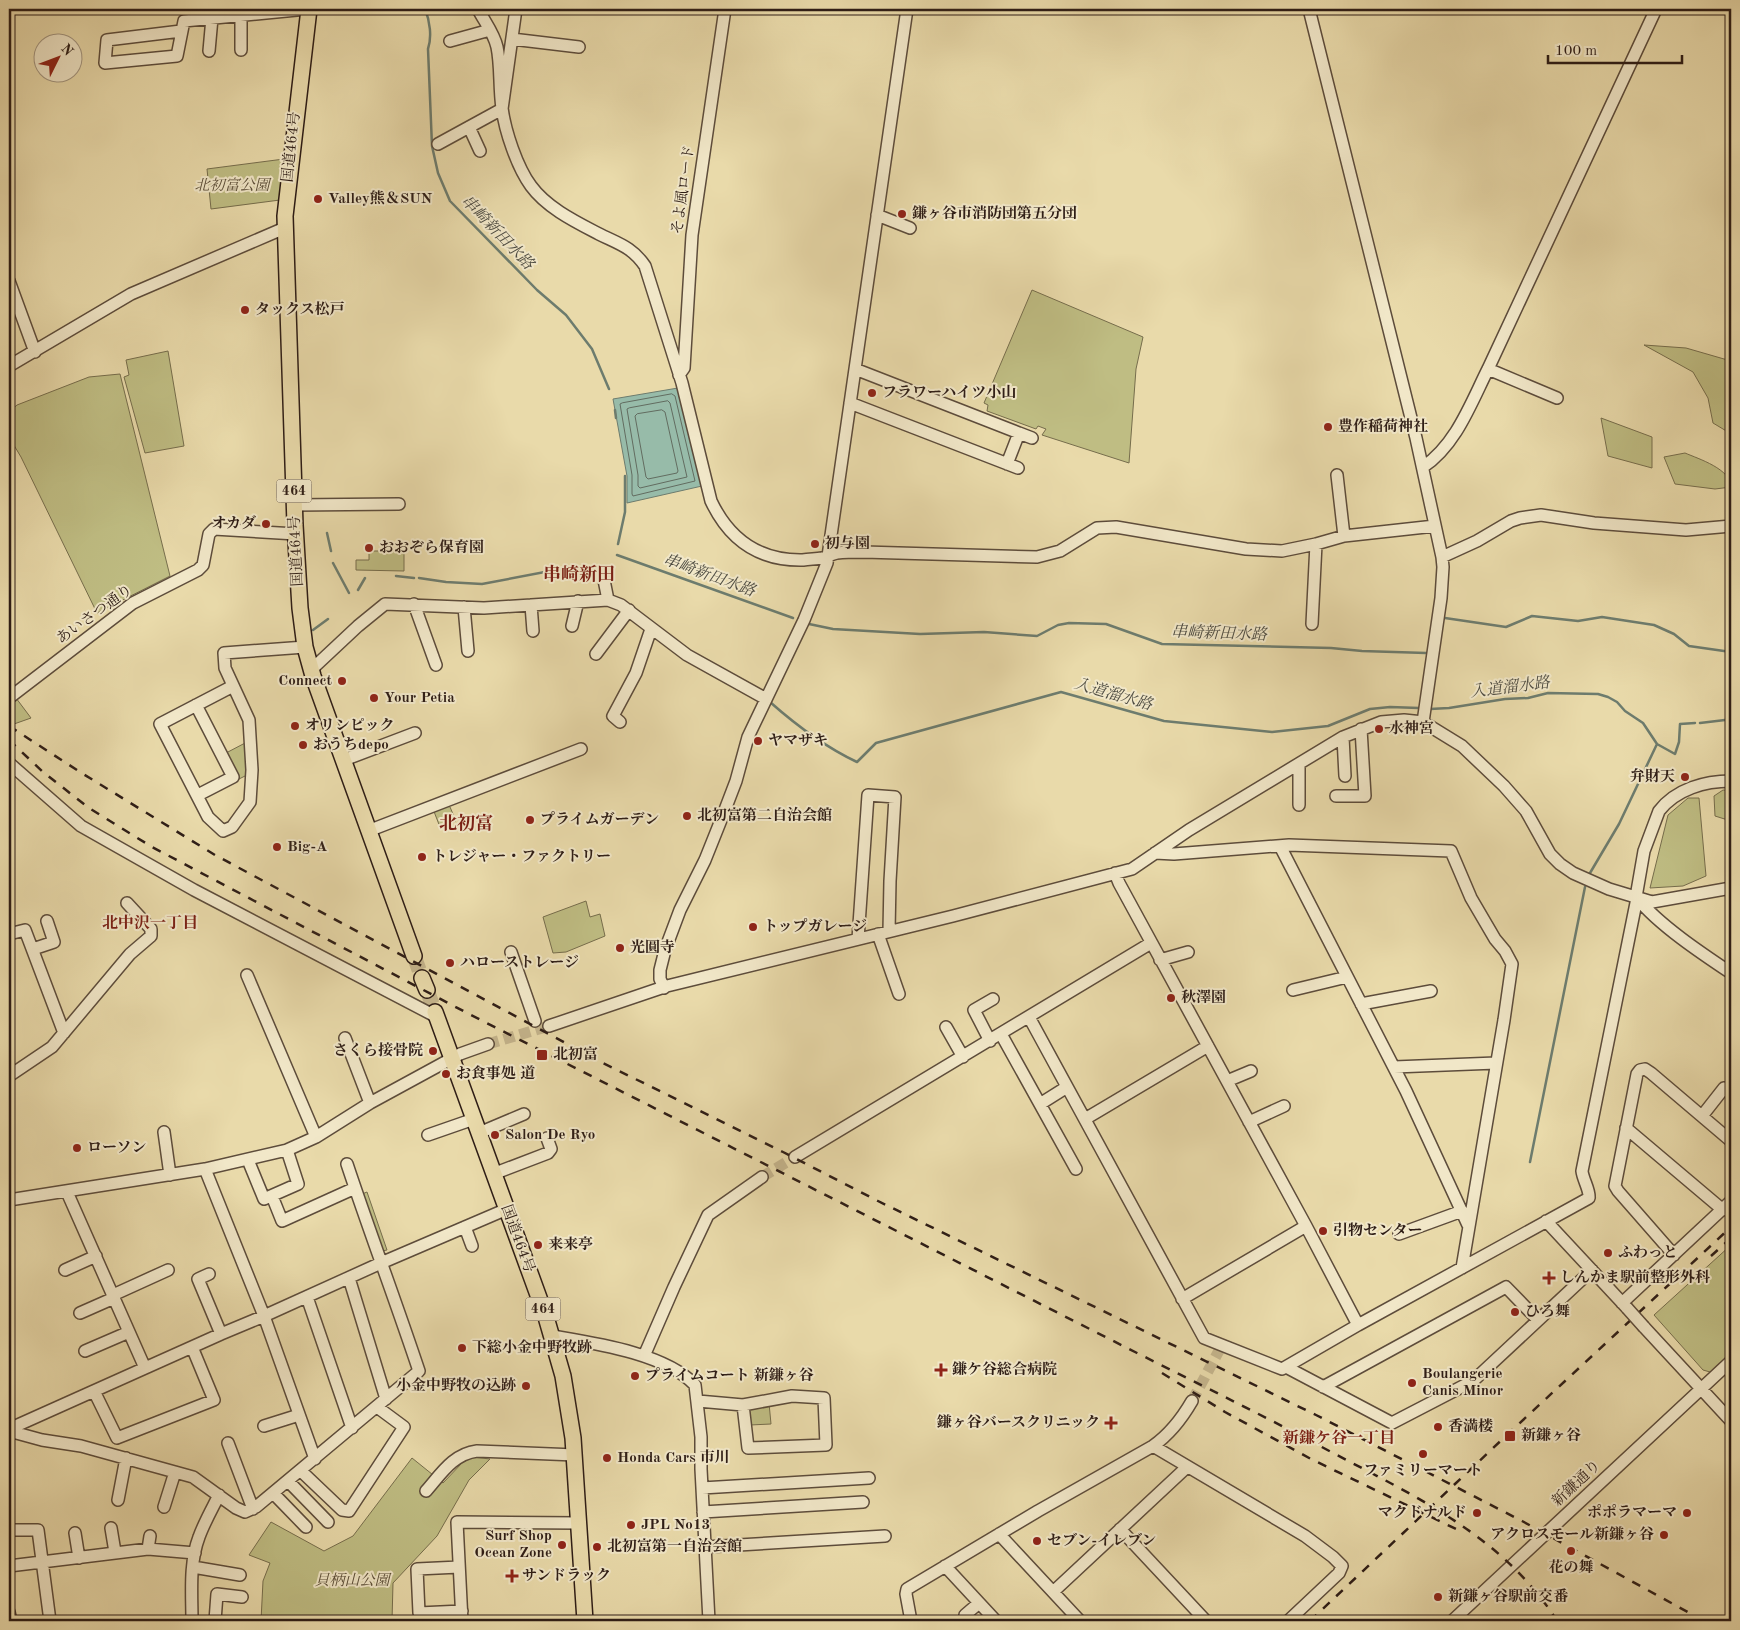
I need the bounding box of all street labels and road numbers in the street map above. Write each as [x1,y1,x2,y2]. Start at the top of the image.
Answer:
street label: 国道464号 [279,111,303,183]
street label: そよ風ロード [668,144,698,236]
road number: 464 [276,480,312,502]
street label: 国道464号 [286,515,306,587]
street label: あいさつ通り [53,581,136,648]
street label: 国道464号 [498,1202,538,1275]
road number: 464 [526,1298,560,1320]
street label: 新鎌通り [1549,1457,1604,1510]

